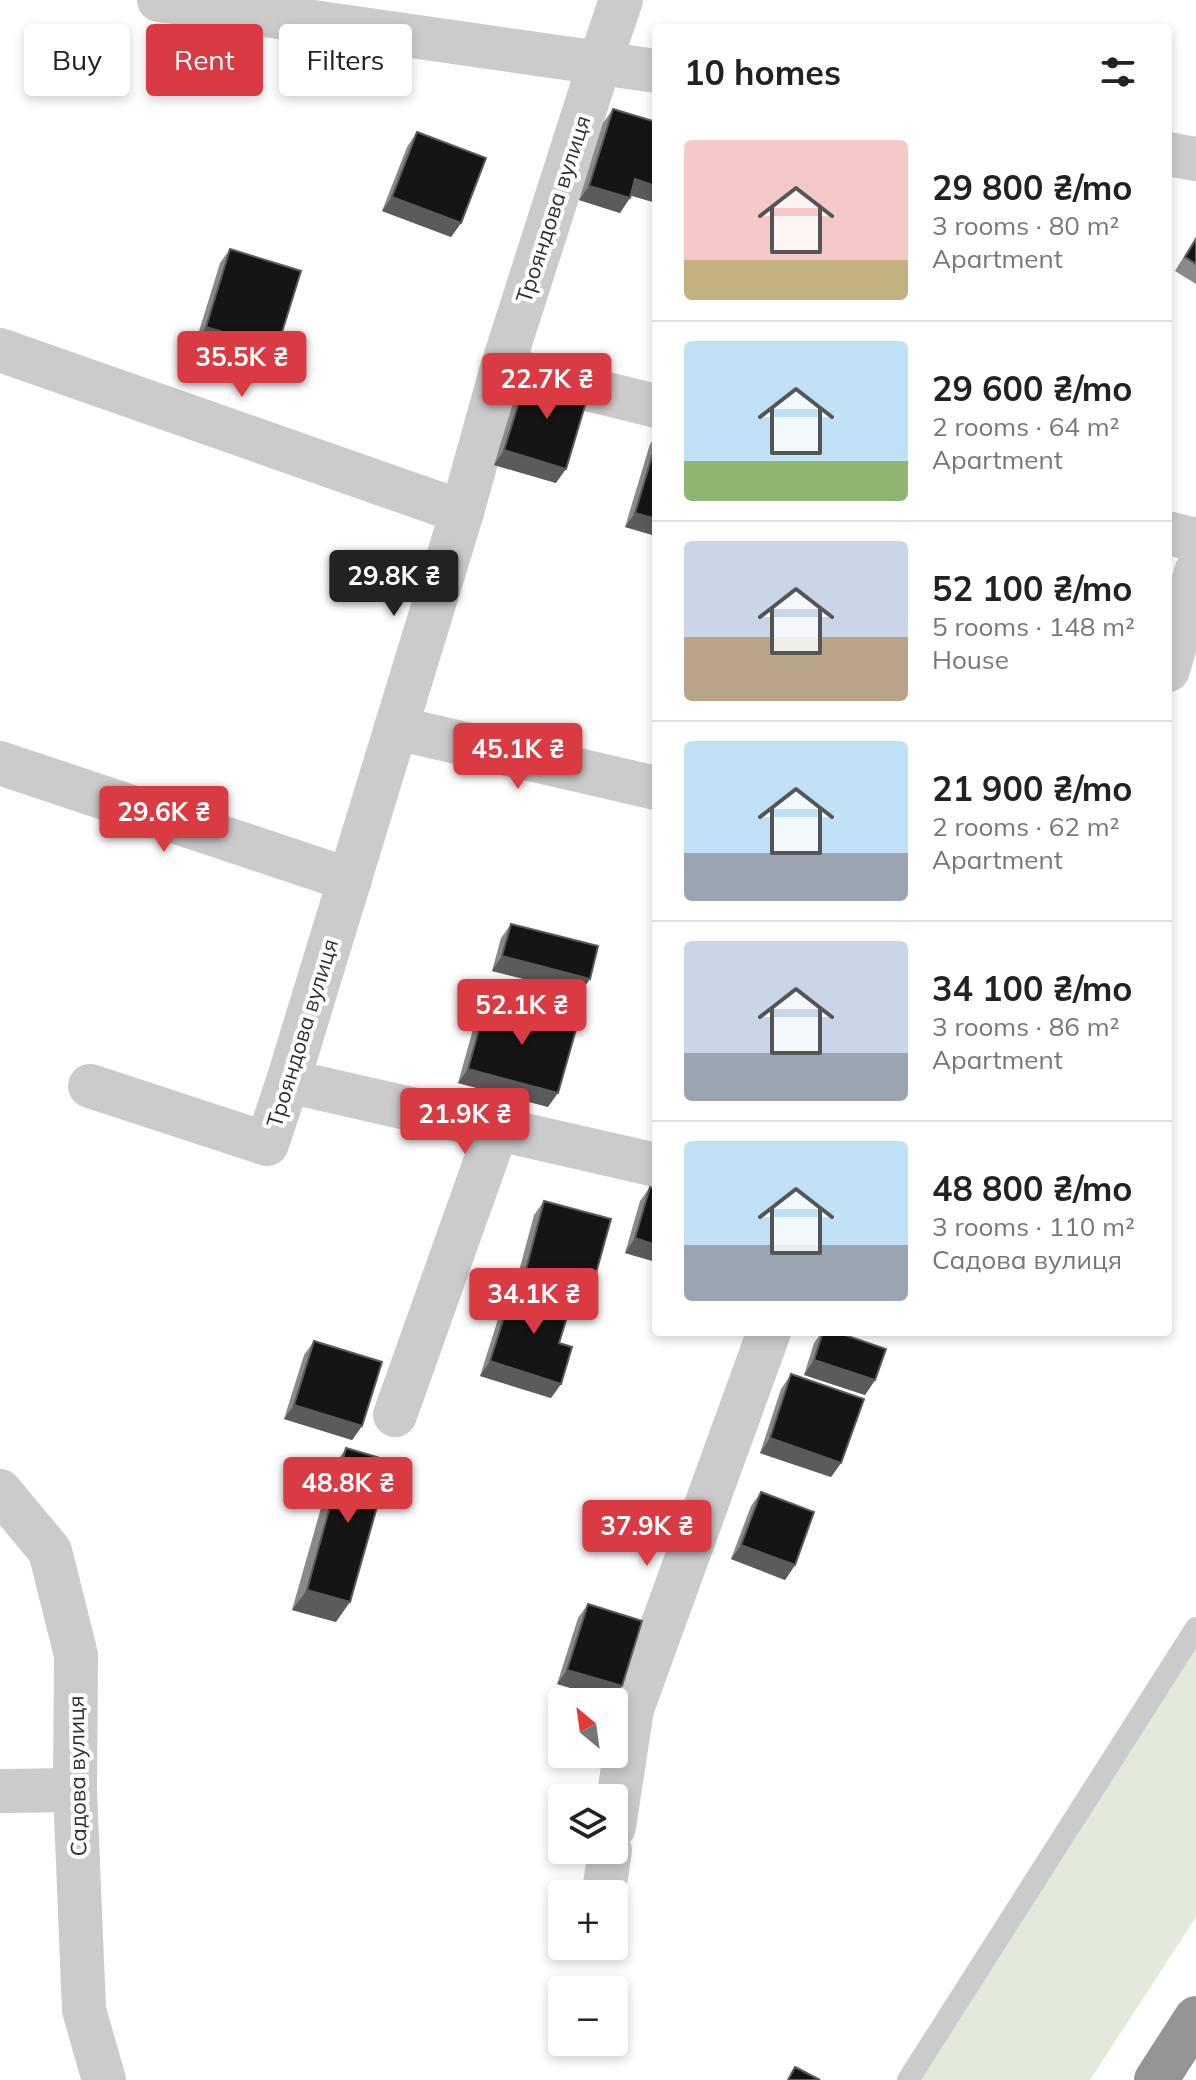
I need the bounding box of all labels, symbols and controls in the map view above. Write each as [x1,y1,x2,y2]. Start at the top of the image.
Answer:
chip: Buy [24,24,130,96]
chip: Rent [146,24,263,96]
chip: Filters [279,24,412,96]
icon: filters [1096,50,1140,94]
text: 10 homes [684,51,841,94]
street label: Трояндова вулиця [509,112,597,306]
text: 29 800 ₴/mo [932,166,1132,209]
icon: home [748,172,844,268]
text: 3 rooms · 80 m² [932,209,1119,242]
text: Apartment [932,242,1063,275]
pin: 35.5K ₴ [168,331,316,399]
text: 35.5K ₴ [195,340,289,373]
pin: 22.7K ₴ [473,353,621,421]
text: 22.7K ₴ [500,362,594,395]
text: 29 600 ₴/mo [932,367,1132,410]
icon: home [748,373,844,469]
text: 2 rooms · 64 m² [932,410,1119,443]
text: Apartment [932,443,1063,476]
pin: 29.8K ₴ [320,550,468,618]
text: 29.8K ₴ [347,559,441,592]
text: 52 100 ₴/mo [932,567,1132,610]
icon: home [748,573,844,669]
text: 5 rooms · 148 m² [932,610,1135,643]
text: House [932,643,1009,676]
pin: 45.1K ₴ [444,723,592,791]
text: 45.1K ₴ [471,732,565,765]
text: 21 900 ₴/mo [932,767,1132,810]
icon: home [748,773,844,869]
pin: 29.6K ₴ [90,786,238,854]
text: 29.6K ₴ [117,795,211,828]
text: 2 rooms · 62 m² [932,810,1119,843]
text: Apartment [932,843,1063,876]
street label: Трояндова вулиця [260,935,344,1131]
text: 34 100 ₴/mo [932,967,1132,1010]
icon: home [748,973,844,1069]
pin: 52.1K ₴ [448,979,596,1047]
text: 52.1K ₴ [475,988,569,1021]
text: 3 rooms · 86 m² [932,1010,1119,1043]
text: Apartment [932,1043,1063,1076]
pin: 21.9K ₴ [391,1088,539,1156]
text: 21.9K ₴ [418,1097,512,1130]
text: 48 800 ₴/mo [932,1167,1132,1210]
icon: home [748,1173,844,1269]
text: 3 rooms · 110 m² [932,1210,1135,1243]
text: Садова вулиця [932,1243,1122,1276]
pin: 34.1K ₴ [460,1268,608,1336]
text: 34.1K ₴ [487,1277,581,1310]
pin: 48.8K ₴ [274,1457,422,1525]
text: 48.8K ₴ [301,1466,395,1499]
pin: 37.9K ₴ [573,1500,721,1568]
text: 37.9K ₴ [600,1509,694,1542]
north arrow [548,1688,628,1768]
map controls [548,1688,628,2056]
street label: Садова вулиця [62,1695,92,1857]
button: layers [548,1784,628,1864]
button: + [548,1880,628,1960]
button: − [548,1976,628,2056]

